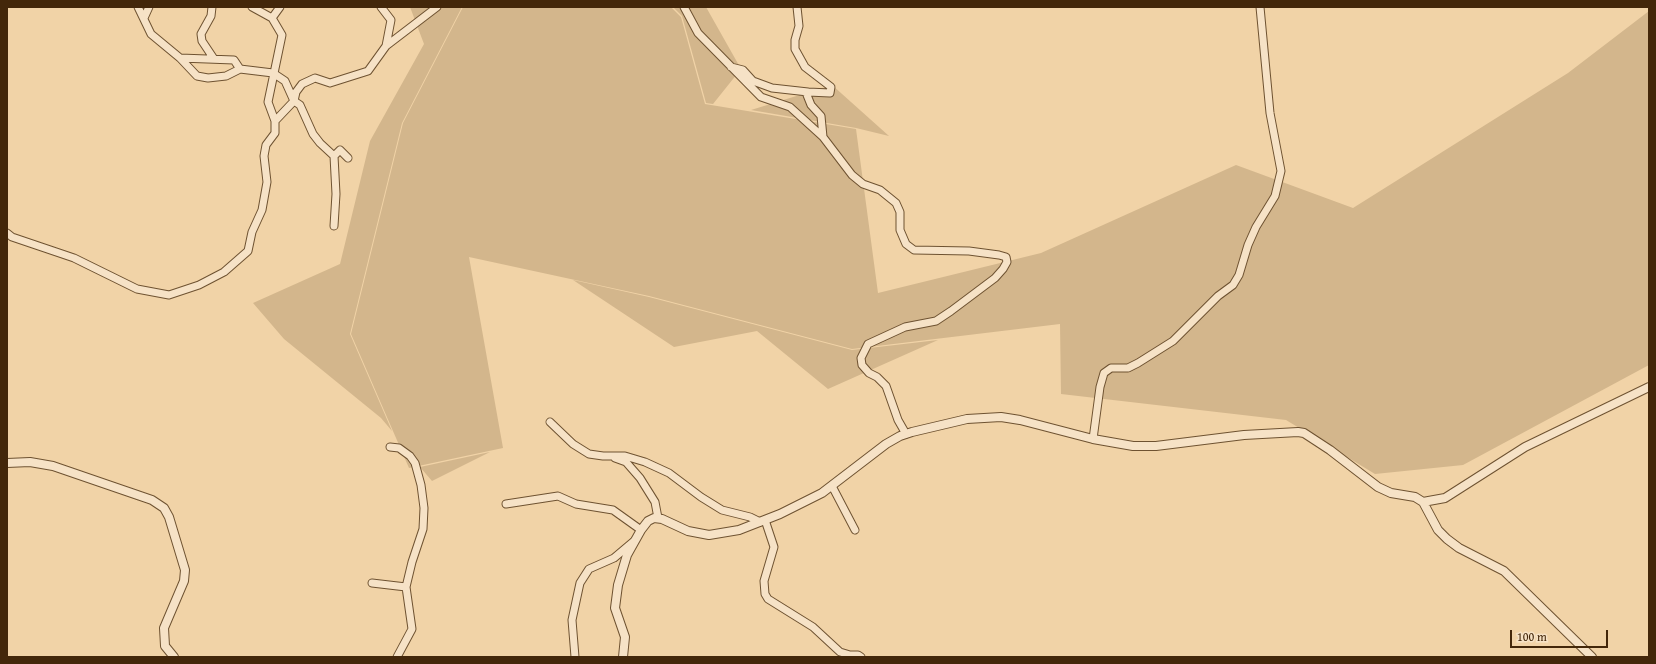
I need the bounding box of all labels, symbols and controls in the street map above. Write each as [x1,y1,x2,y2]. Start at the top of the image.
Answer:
scale bar [1512,622,1610,648]
text: 100 m [1517,628,1547,645]

